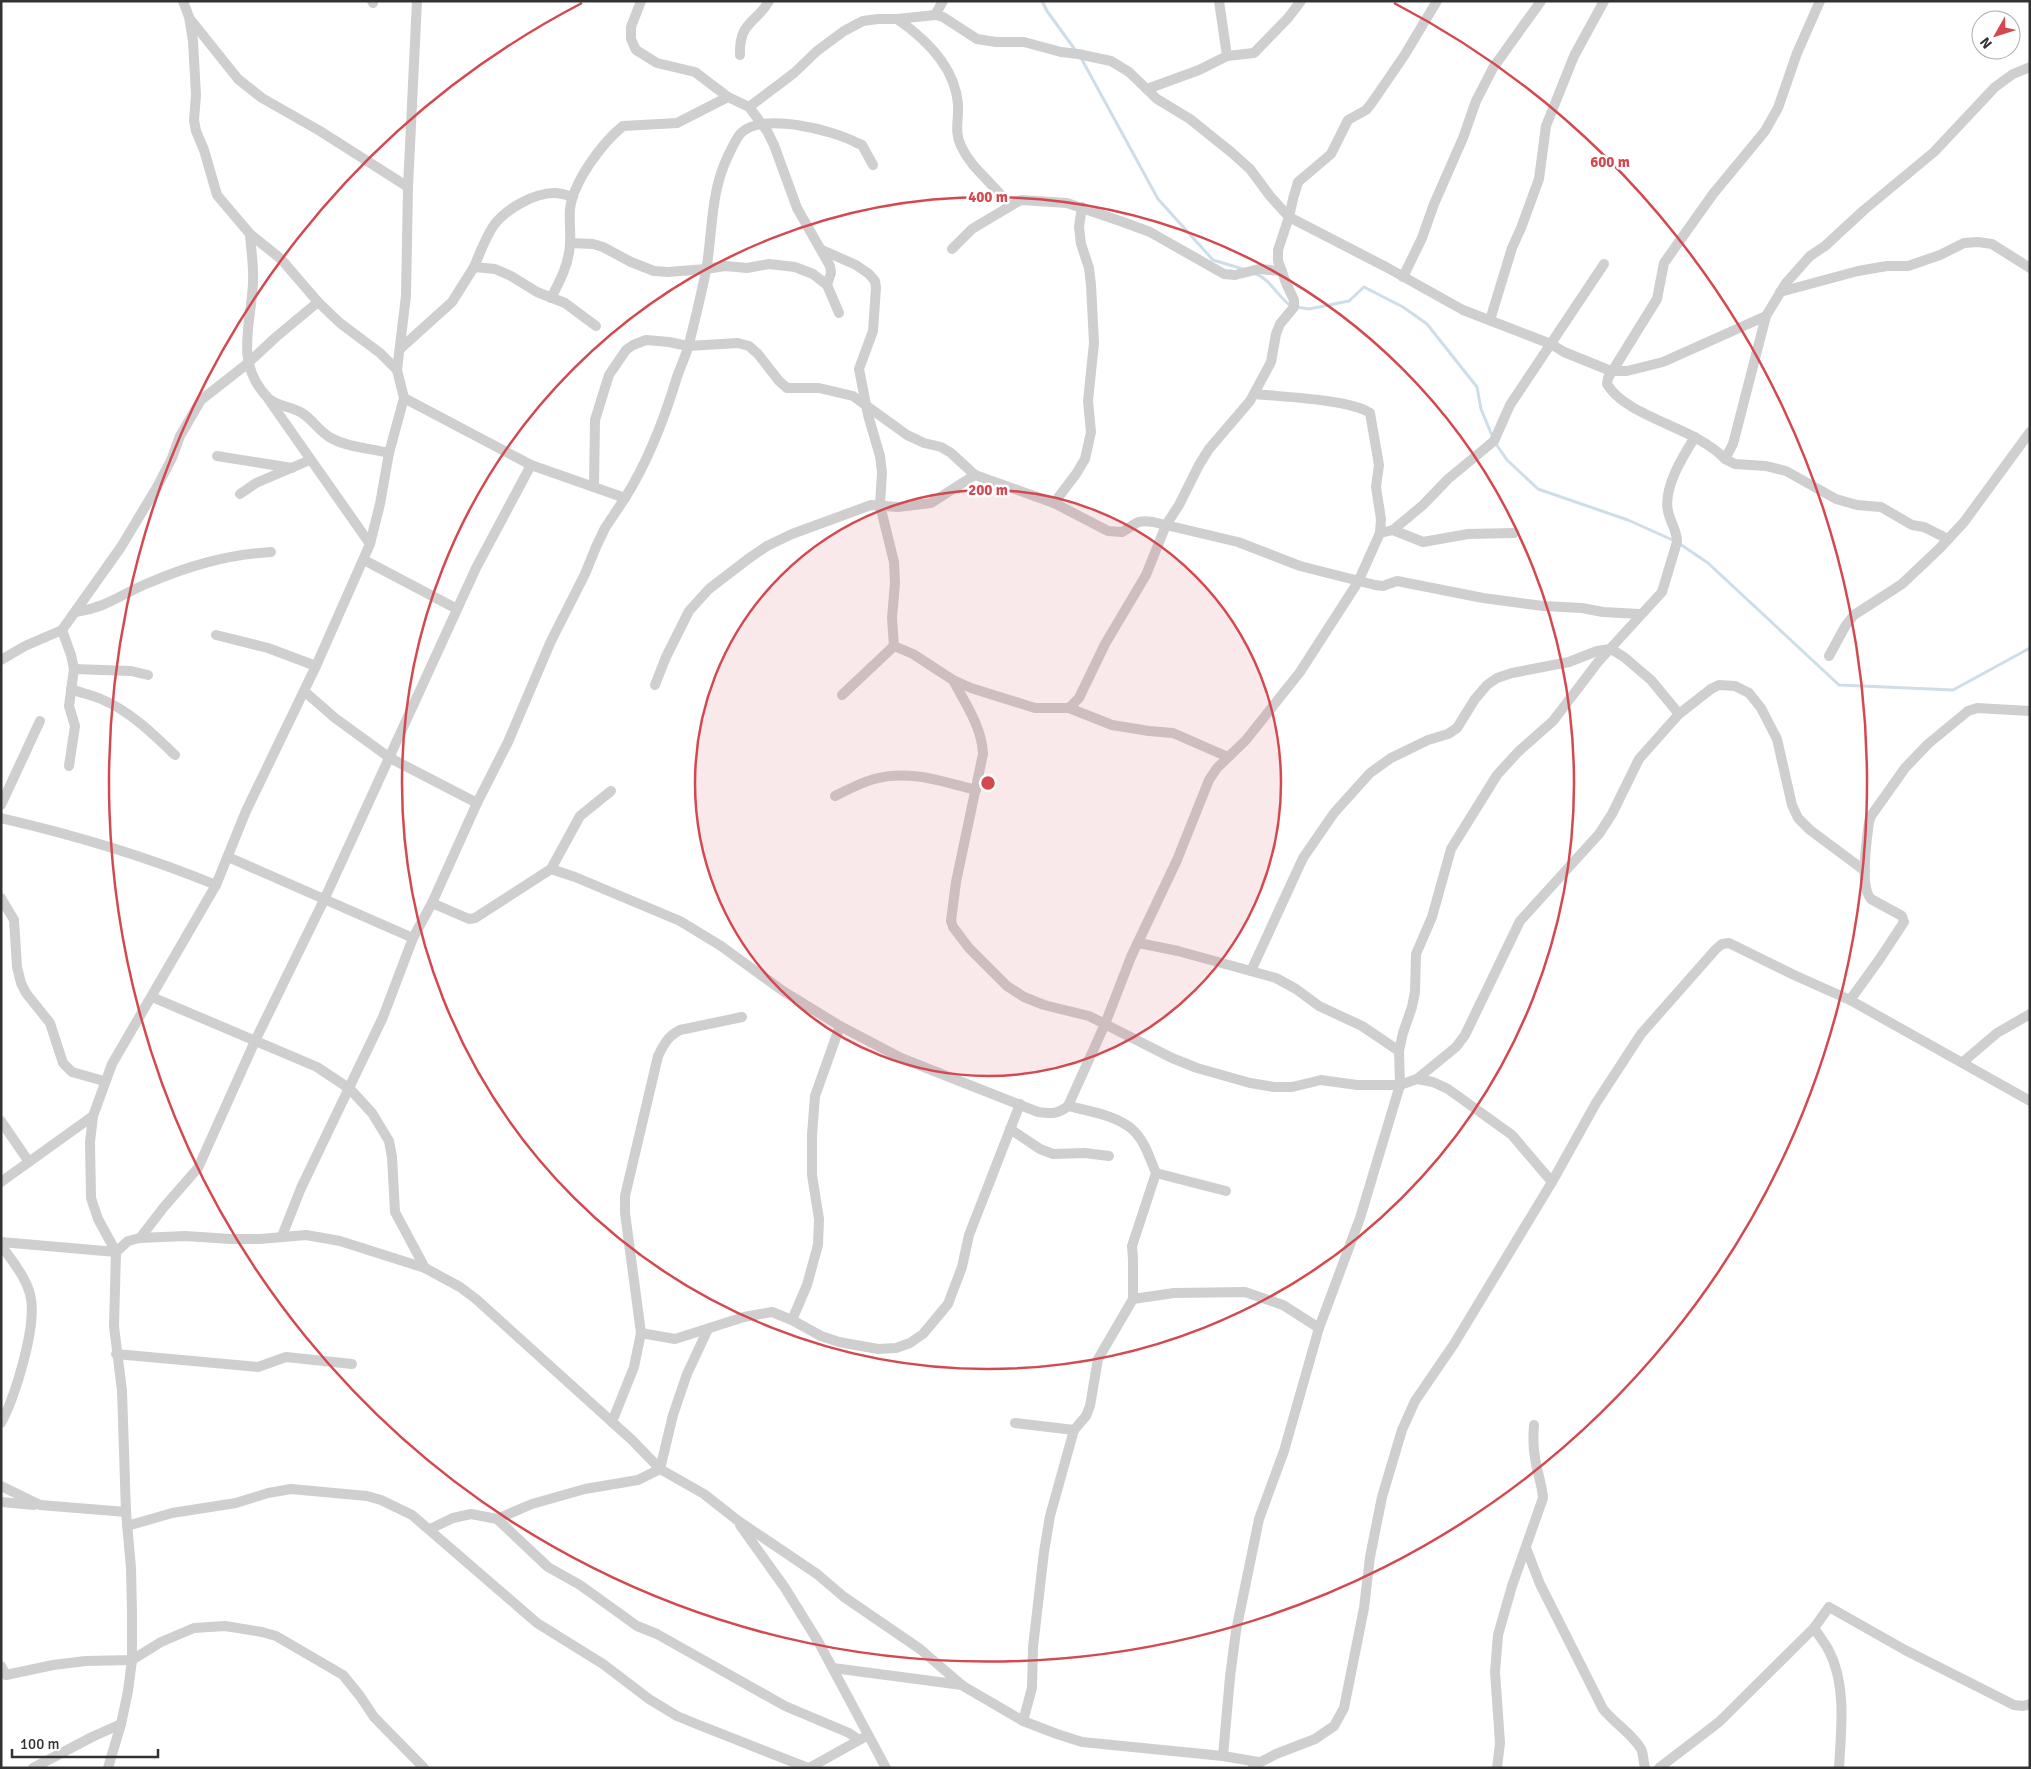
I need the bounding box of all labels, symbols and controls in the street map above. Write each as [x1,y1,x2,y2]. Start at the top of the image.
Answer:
north arrow [1971,10,2021,60]
text: N [1977,34,1996,52]
text: 600 m [1590,153,1630,171]
text: 400 m [968,188,1008,206]
text: 200 m [968,481,1008,499]
centre of rings [979,774,997,792]
scale bar [12,1726,159,1758]
text: 100 m [20,1735,60,1753]

